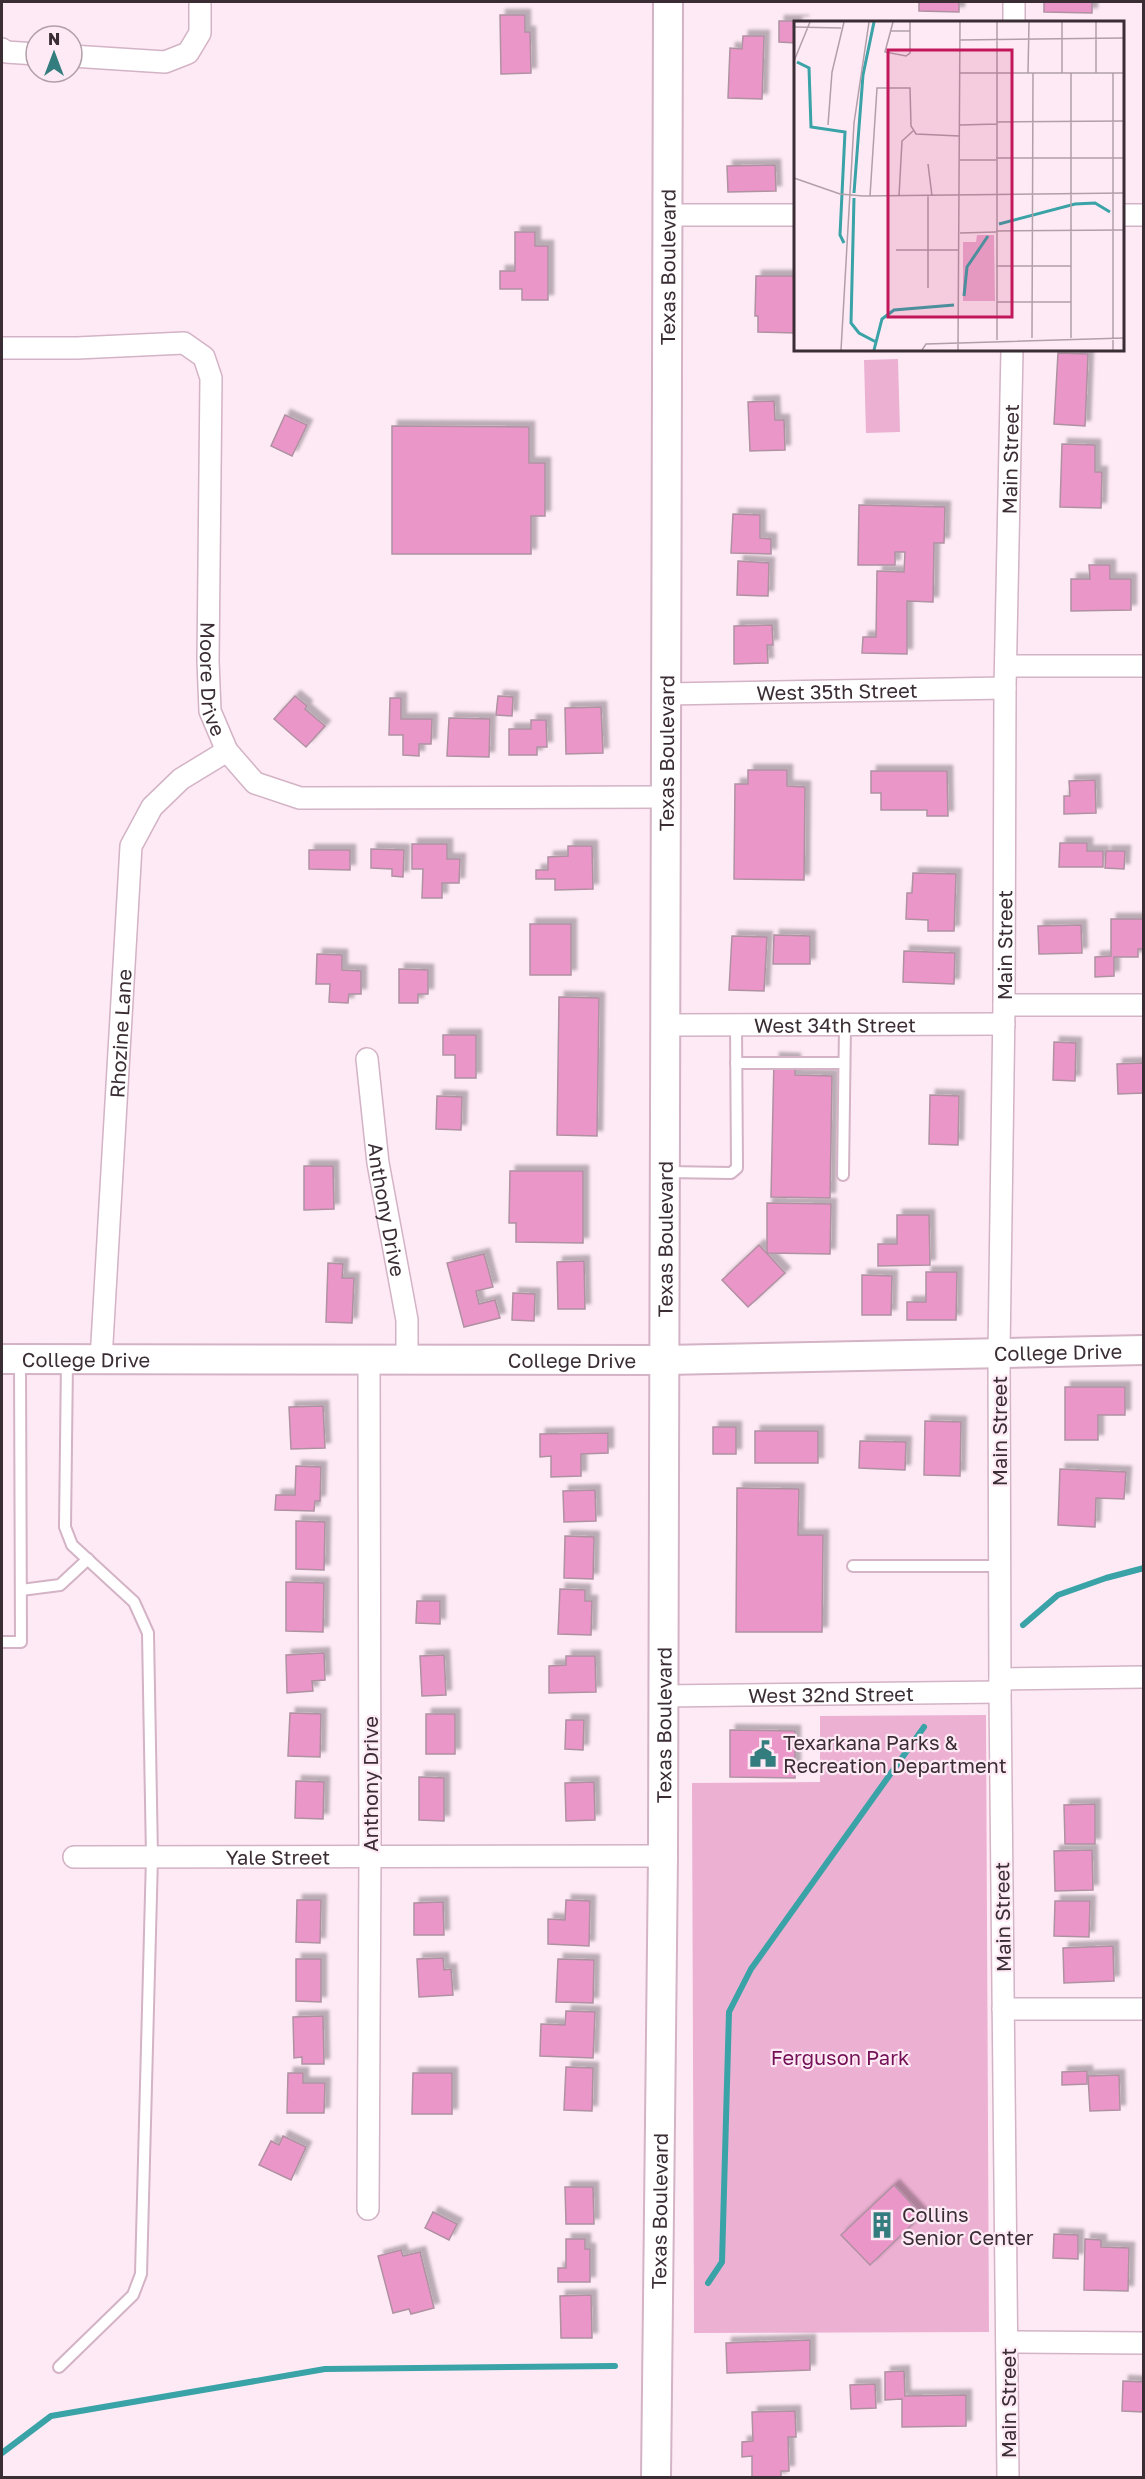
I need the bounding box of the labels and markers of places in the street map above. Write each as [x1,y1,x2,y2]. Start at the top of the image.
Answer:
place label: Texarkana Parks & Recreation Department [783,1730,1007,1777]
public building icon: Texarkana Parks & Recreation Department [748,1739,778,1769]
place label: Collins Senior Center [902,2202,1034,2249]
building icon: Collins Senior Center [867,2210,897,2240]

